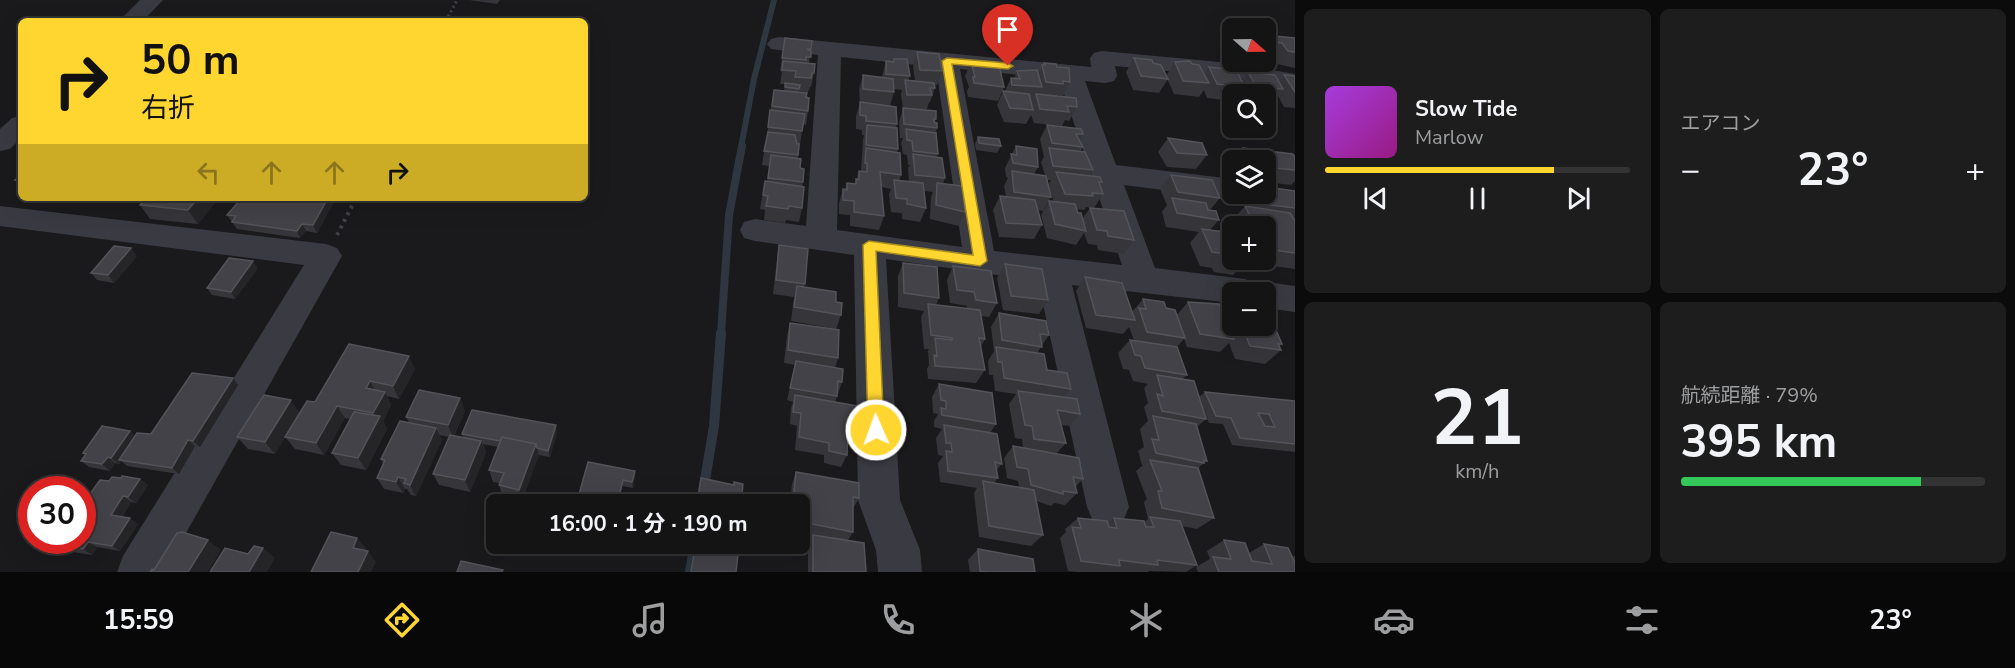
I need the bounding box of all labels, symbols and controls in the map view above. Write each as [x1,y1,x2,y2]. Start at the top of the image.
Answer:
pin [982,4,1033,66]
icon: arrive [991,13,1024,46]
north arrow [1222,18,1276,72]
map controls [1222,18,1276,336]
text: 50 m [141,32,240,89]
icon: right [42,42,120,120]
button: search [1222,84,1276,138]
text: 右折 [141,90,195,127]
text: Slow Tide [1415,94,1517,124]
text: エアコン [1681,110,1761,137]
text: Marlow [1415,124,1483,151]
text: 23° [1797,140,1868,201]
text: − [1681,148,1700,193]
text: + [1965,148,1985,193]
button: layers [1222,150,1276,204]
icon: left [192,156,225,189]
icon: ahead [255,156,288,189]
icon: ahead [318,156,351,189]
icon: right [381,156,414,189]
icon: previous [1359,182,1392,215]
icon: pause [1461,182,1494,215]
icon: next [1562,182,1595,215]
button: + [1222,216,1276,270]
button: − [1222,282,1276,336]
text: 21 [1430,365,1524,472]
text: 航続距離 · 79% [1681,382,1818,409]
position arrow [844,398,908,462]
text: 395 km [1681,412,1837,473]
text: km/h [1455,458,1499,485]
speed limit sign: 30 [18,476,96,554]
text: 16:00 · 1 分 · 190 m [549,509,747,539]
icon: directions [381,599,423,641]
icon: music [629,599,671,641]
icon: phone [877,599,919,641]
icon: climate [1125,599,1167,641]
icon: car [1373,599,1415,641]
icon: filters [1621,599,1663,641]
text: 15:59 [103,602,175,639]
text: 23° [1869,602,1912,639]

